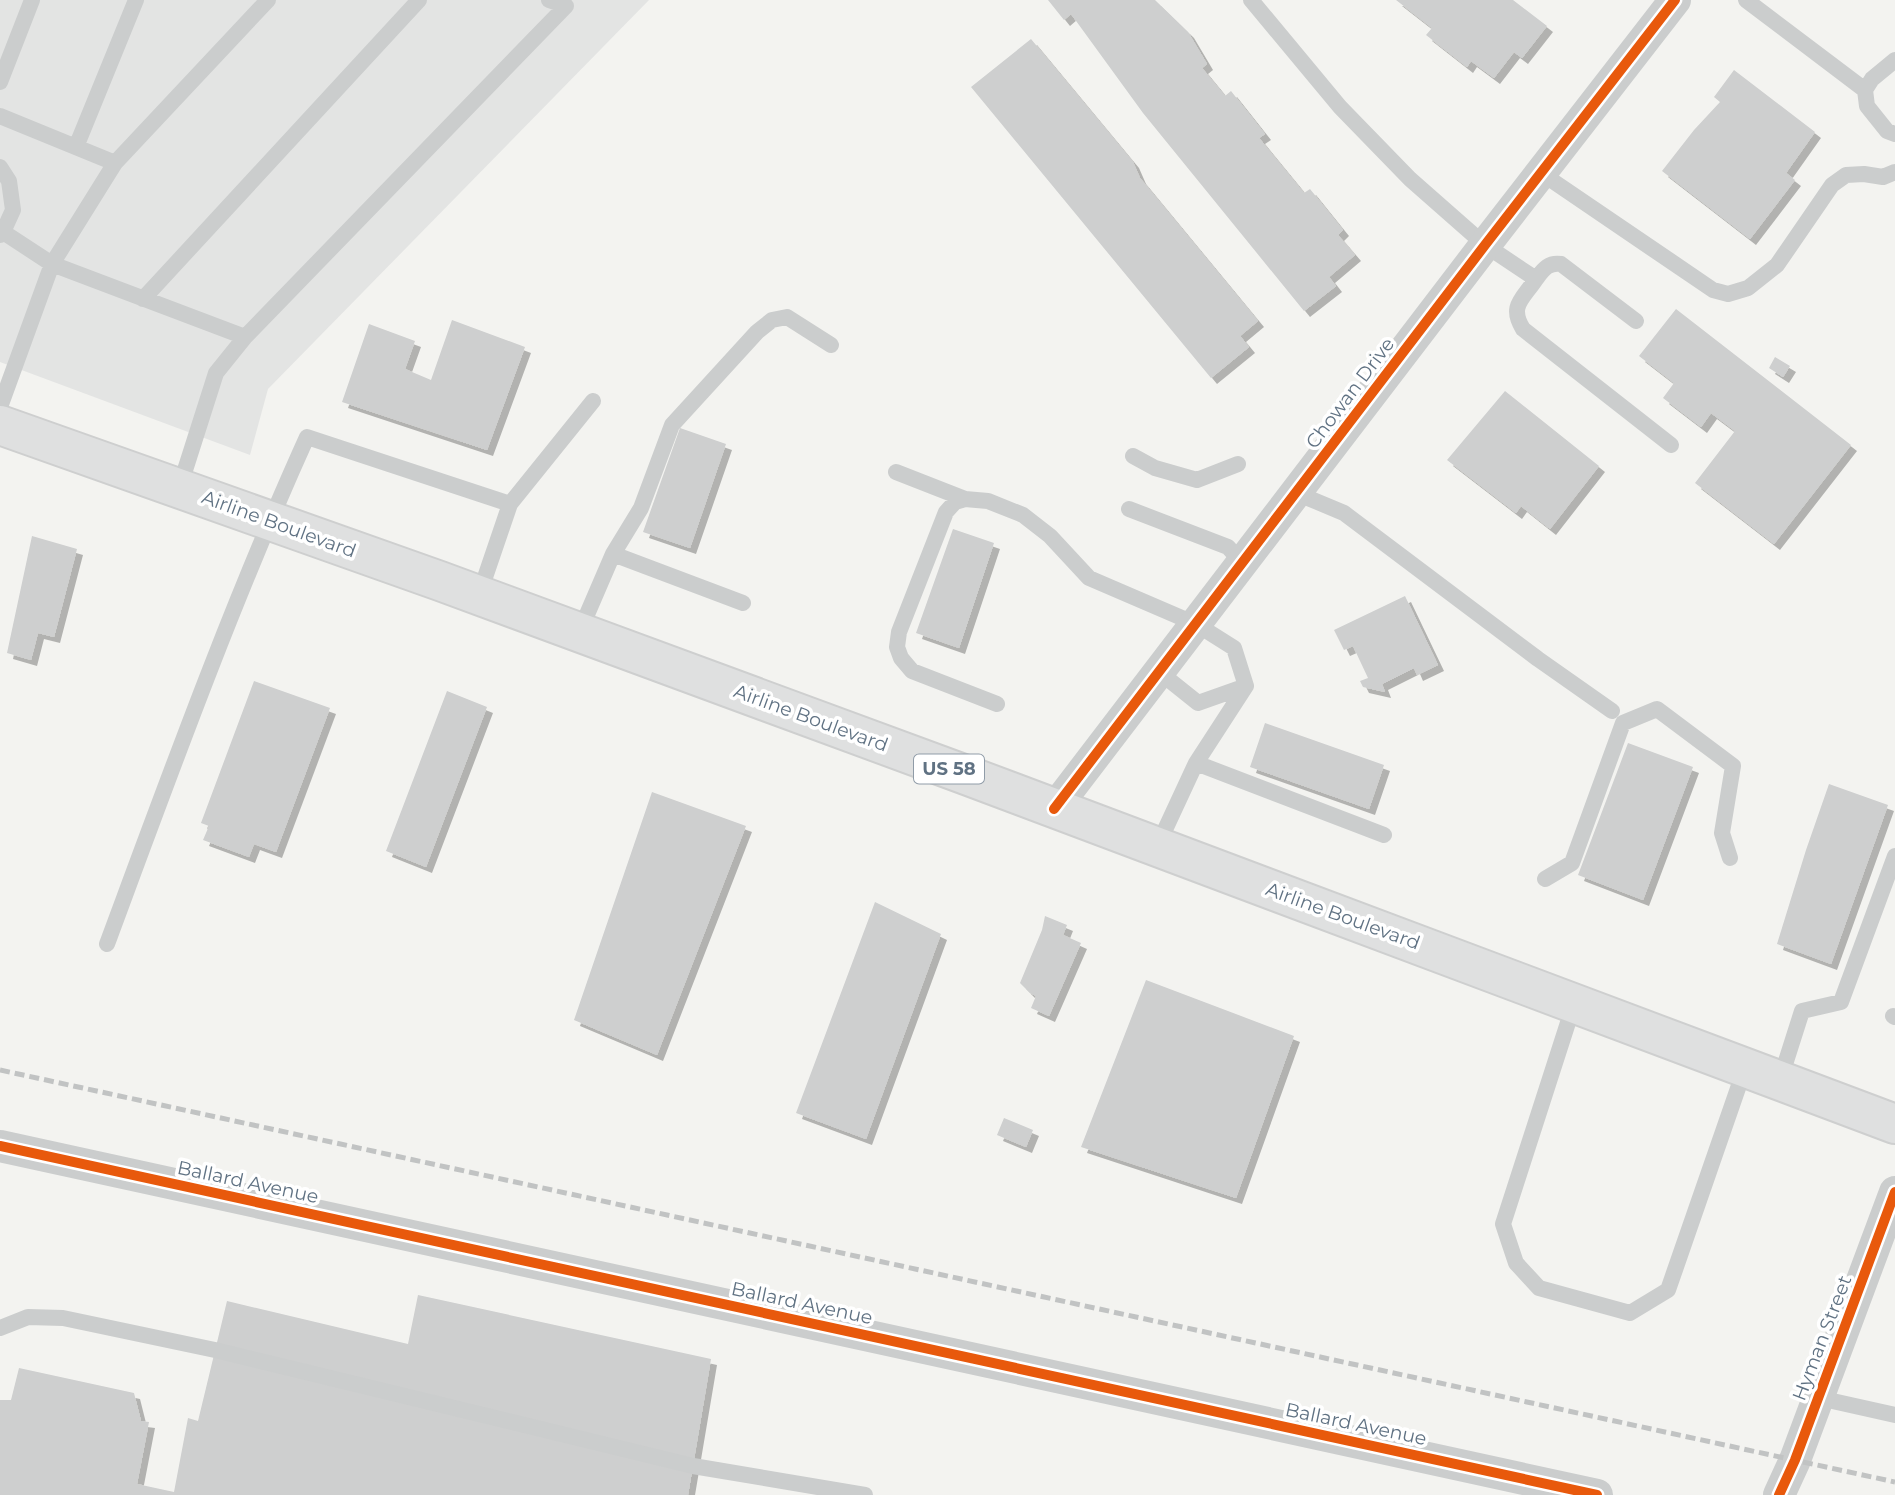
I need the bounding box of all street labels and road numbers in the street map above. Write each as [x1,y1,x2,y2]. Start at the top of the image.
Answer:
street label: Chowan Drive [1301,333,1399,453]
street label: Airline Boulevard [199,485,359,563]
street label: Airline Boulevard [731,679,891,757]
road number: US 58 [914,754,984,784]
street label: Airline Boulevard [1263,877,1423,955]
street label: Ballard Avenue [175,1156,321,1208]
street label: Hyman Street [1788,1272,1857,1404]
street label: Ballard Avenue [729,1277,875,1329]
street label: Ballard Avenue [1283,1398,1429,1450]

